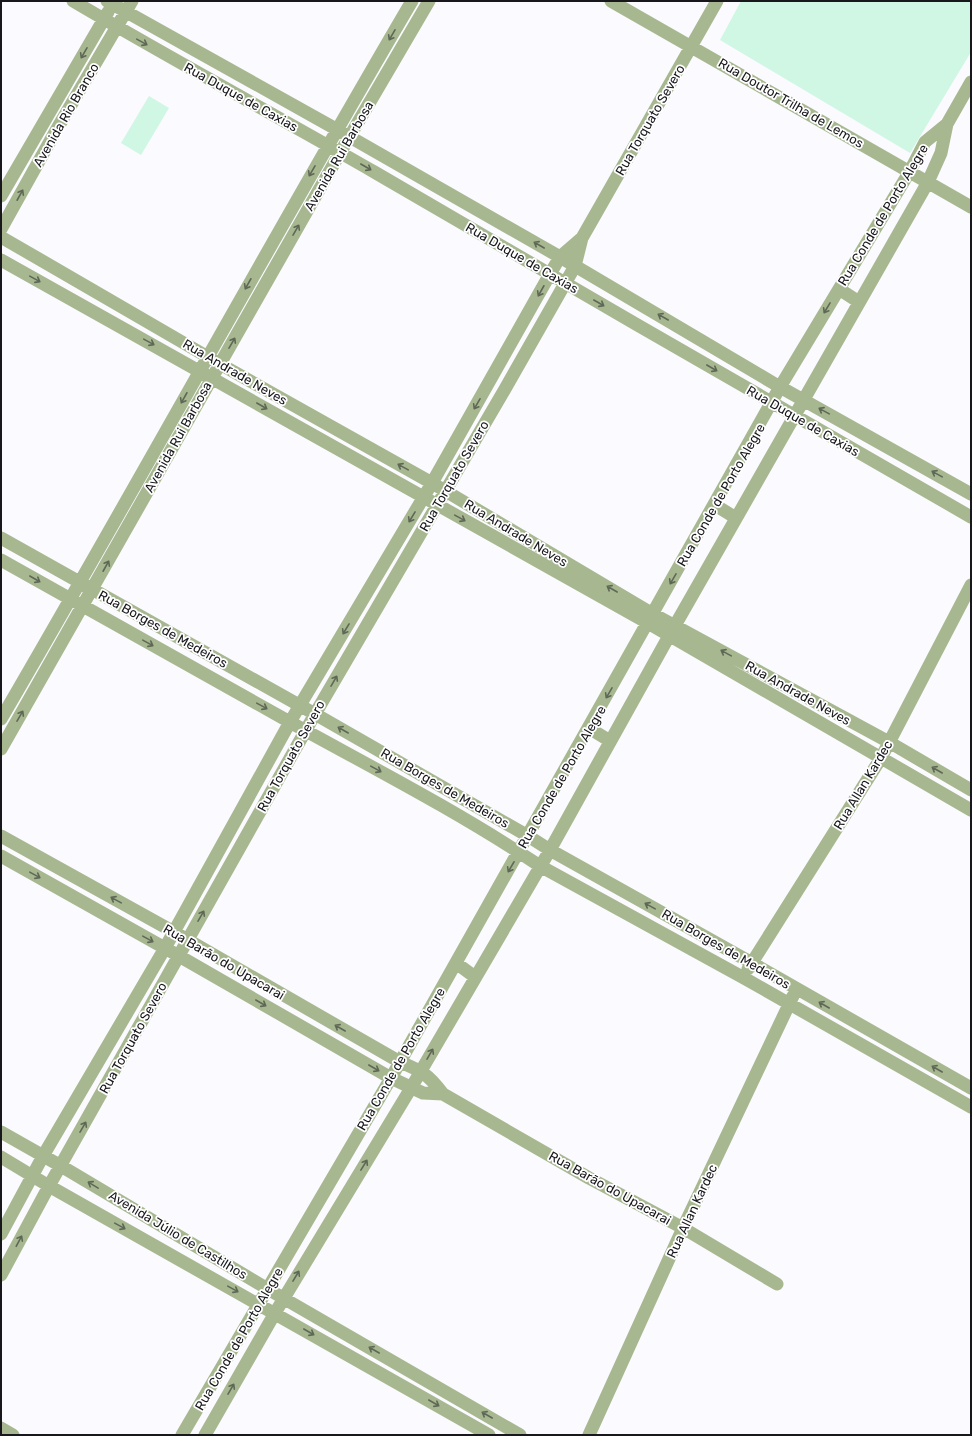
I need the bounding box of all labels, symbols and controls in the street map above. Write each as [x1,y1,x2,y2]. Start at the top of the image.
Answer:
one-way arrow [387,29,395,41]
one-way arrow [136,38,148,46]
one-way arrow [80,47,88,58]
street label: Rua Doutor Trilha de Lemos [716,55,867,151]
street label: Rua Duque de Caxias [182,60,301,135]
street label: Avenida Rio Branco [30,61,102,169]
street label: Rua Torquato Severo [612,62,688,178]
street label: Avenida Rui Barbosa [301,98,377,214]
street label: Rua Conde de Porto Alegre [835,142,932,289]
one-way arrow [360,164,372,172]
one-way arrow [308,165,316,177]
one-way arrow [17,189,25,201]
street label: Rua Duque de Caxias [463,220,581,297]
one-way arrow [293,225,301,237]
one-way arrow [533,240,545,248]
one-way arrow [29,275,41,283]
one-way arrow [244,278,252,290]
one-way arrow [536,285,544,297]
one-way arrow [593,299,605,307]
one-way arrow [823,302,831,314]
one-way arrow [657,313,669,321]
street label: Rua Andrade Neves [180,336,290,408]
one-way arrow [228,337,236,349]
one-way arrow [143,339,155,346]
one-way arrow [706,364,718,372]
street label: Avenida Rui Barbosa [141,379,215,495]
street label: Rua Duque de Caxias [744,383,862,460]
one-way arrow [180,391,188,403]
one-way arrow [472,398,480,410]
one-way arrow [256,402,268,410]
one-way arrow [818,406,830,414]
street label: Rua Torquato Severo [416,418,492,534]
street label: Rua Conde de Porto Alegre [674,421,769,569]
one-way arrow [398,462,410,470]
one-way arrow [931,470,943,478]
street label: Rua Andrade Neves [462,496,571,570]
one-way arrow [407,511,415,523]
one-way arrow [454,515,466,523]
one-way arrow [102,560,110,572]
one-way arrow [668,573,676,585]
one-way arrow [29,576,41,584]
one-way arrow [606,585,618,593]
street label: Rua Borges de Medeiros [95,587,231,672]
one-way arrow [341,622,349,634]
one-way arrow [142,640,154,647]
one-way arrow [720,649,732,656]
street label: Rua Andrade Neves [743,658,853,728]
one-way arrow [330,675,338,687]
one-way arrow [605,687,613,699]
street label: Rua Torquato Severo [254,698,328,814]
one-way arrow [256,703,268,711]
street label: Rua Conde de Porto Alegre [515,703,610,851]
one-way arrow [17,710,25,722]
one-way arrow [337,726,349,734]
street label: Rua Allan Kardec [830,738,896,832]
street label: Rua Borges de Medeiros [378,745,512,832]
one-way arrow [370,766,382,773]
one-way arrow [931,766,943,774]
one-way arrow [506,861,514,873]
one-way arrow [29,871,41,879]
one-way arrow [111,896,123,904]
one-way arrow [644,902,656,909]
street label: Rua Borges de Medeiros [659,906,793,993]
one-way arrow [197,910,205,922]
street label: Rua Barão do Upacarai [161,921,287,1003]
one-way arrow [142,935,154,943]
street label: Rua Torquato Severo [96,980,170,1096]
street label: Rua Conde de Porto Alegre [354,985,449,1133]
one-way arrow [255,1000,267,1008]
one-way arrow [818,1000,830,1008]
one-way arrow [334,1024,346,1032]
one-way arrow [427,1048,435,1060]
one-way arrow [368,1064,380,1072]
one-way arrow [931,1065,943,1073]
one-way arrow [79,1121,87,1133]
street label: Rua Barão do Upacarai [546,1148,674,1228]
one-way arrow [360,1159,368,1171]
street label: Rua Allan Kardec [664,1162,720,1260]
one-way arrow [87,1181,99,1189]
street label: Avenida Júlio de Castilhos [106,1188,250,1282]
one-way arrow [113,1223,125,1230]
one-way arrow [16,1235,24,1247]
street label: Rua Conde de Porto Alegre [192,1265,287,1413]
one-way arrow [293,1270,301,1282]
one-way arrow [227,1286,239,1294]
one-way arrow [302,1329,314,1337]
one-way arrow [368,1346,380,1354]
one-way arrow [228,1383,236,1395]
one-way arrow [428,1400,440,1408]
one-way arrow [481,1411,493,1419]

